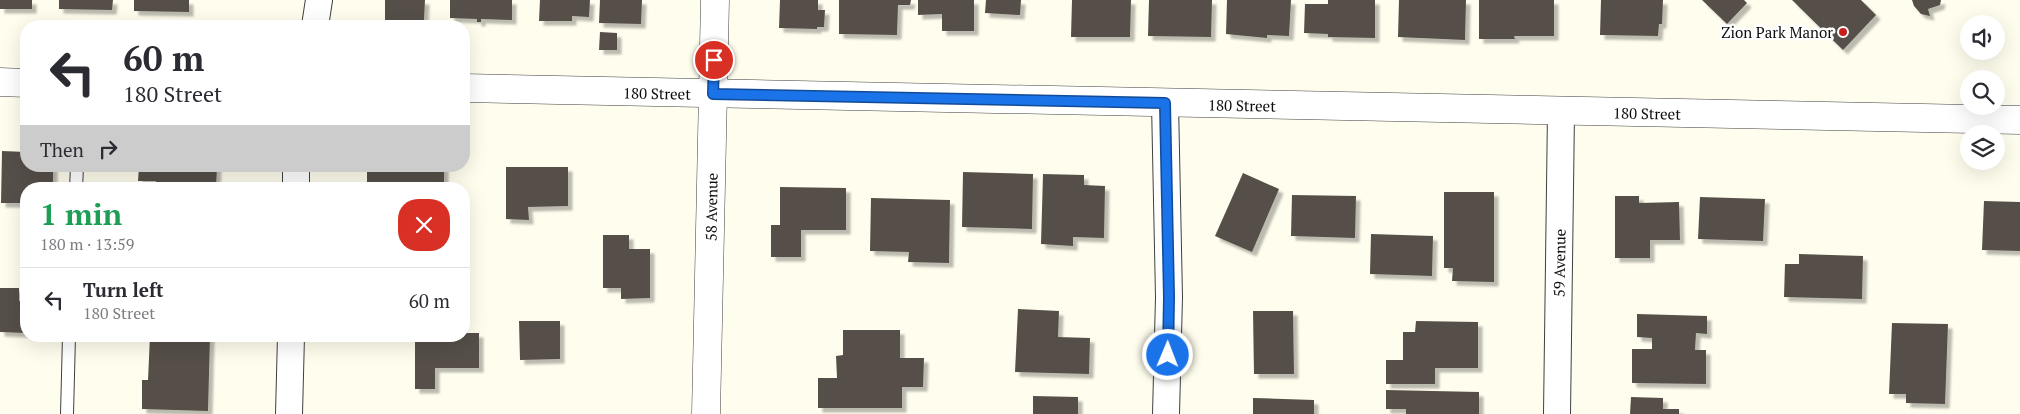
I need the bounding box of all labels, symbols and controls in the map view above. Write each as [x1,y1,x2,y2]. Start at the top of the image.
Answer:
map controls [1960,15,2005,170]
button: sound [1960,15,2005,60]
place label: Zion Park Manor [1721,22,1833,42]
marker: Zion Park Manor [1837,26,1849,38]
text: 60 m [123,35,204,81]
pin [693,39,735,81]
icon: left [40,40,105,105]
icon: arrive [700,46,728,74]
button: search [1960,70,2005,115]
text: 180 Street [123,79,222,108]
street label: 180 Street [623,82,691,104]
street label: 180 Street [1208,94,1276,116]
street label: 180 Street [1613,102,1681,124]
button: layers [1960,125,2005,170]
icon: right [94,135,122,163]
text: Then [40,137,84,162]
street label: 58 Avenue [700,173,722,241]
text: 1 min [40,194,122,234]
button: close [398,199,450,251]
street label: 59 Avenue [1548,229,1570,297]
text: 180 m · 13:59 [40,233,134,255]
text: Turn left [83,277,164,302]
icon: left [40,286,68,314]
text: 60 m [409,288,450,313]
text: 180 Street [83,302,155,324]
position arrow [1141,328,1193,380]

